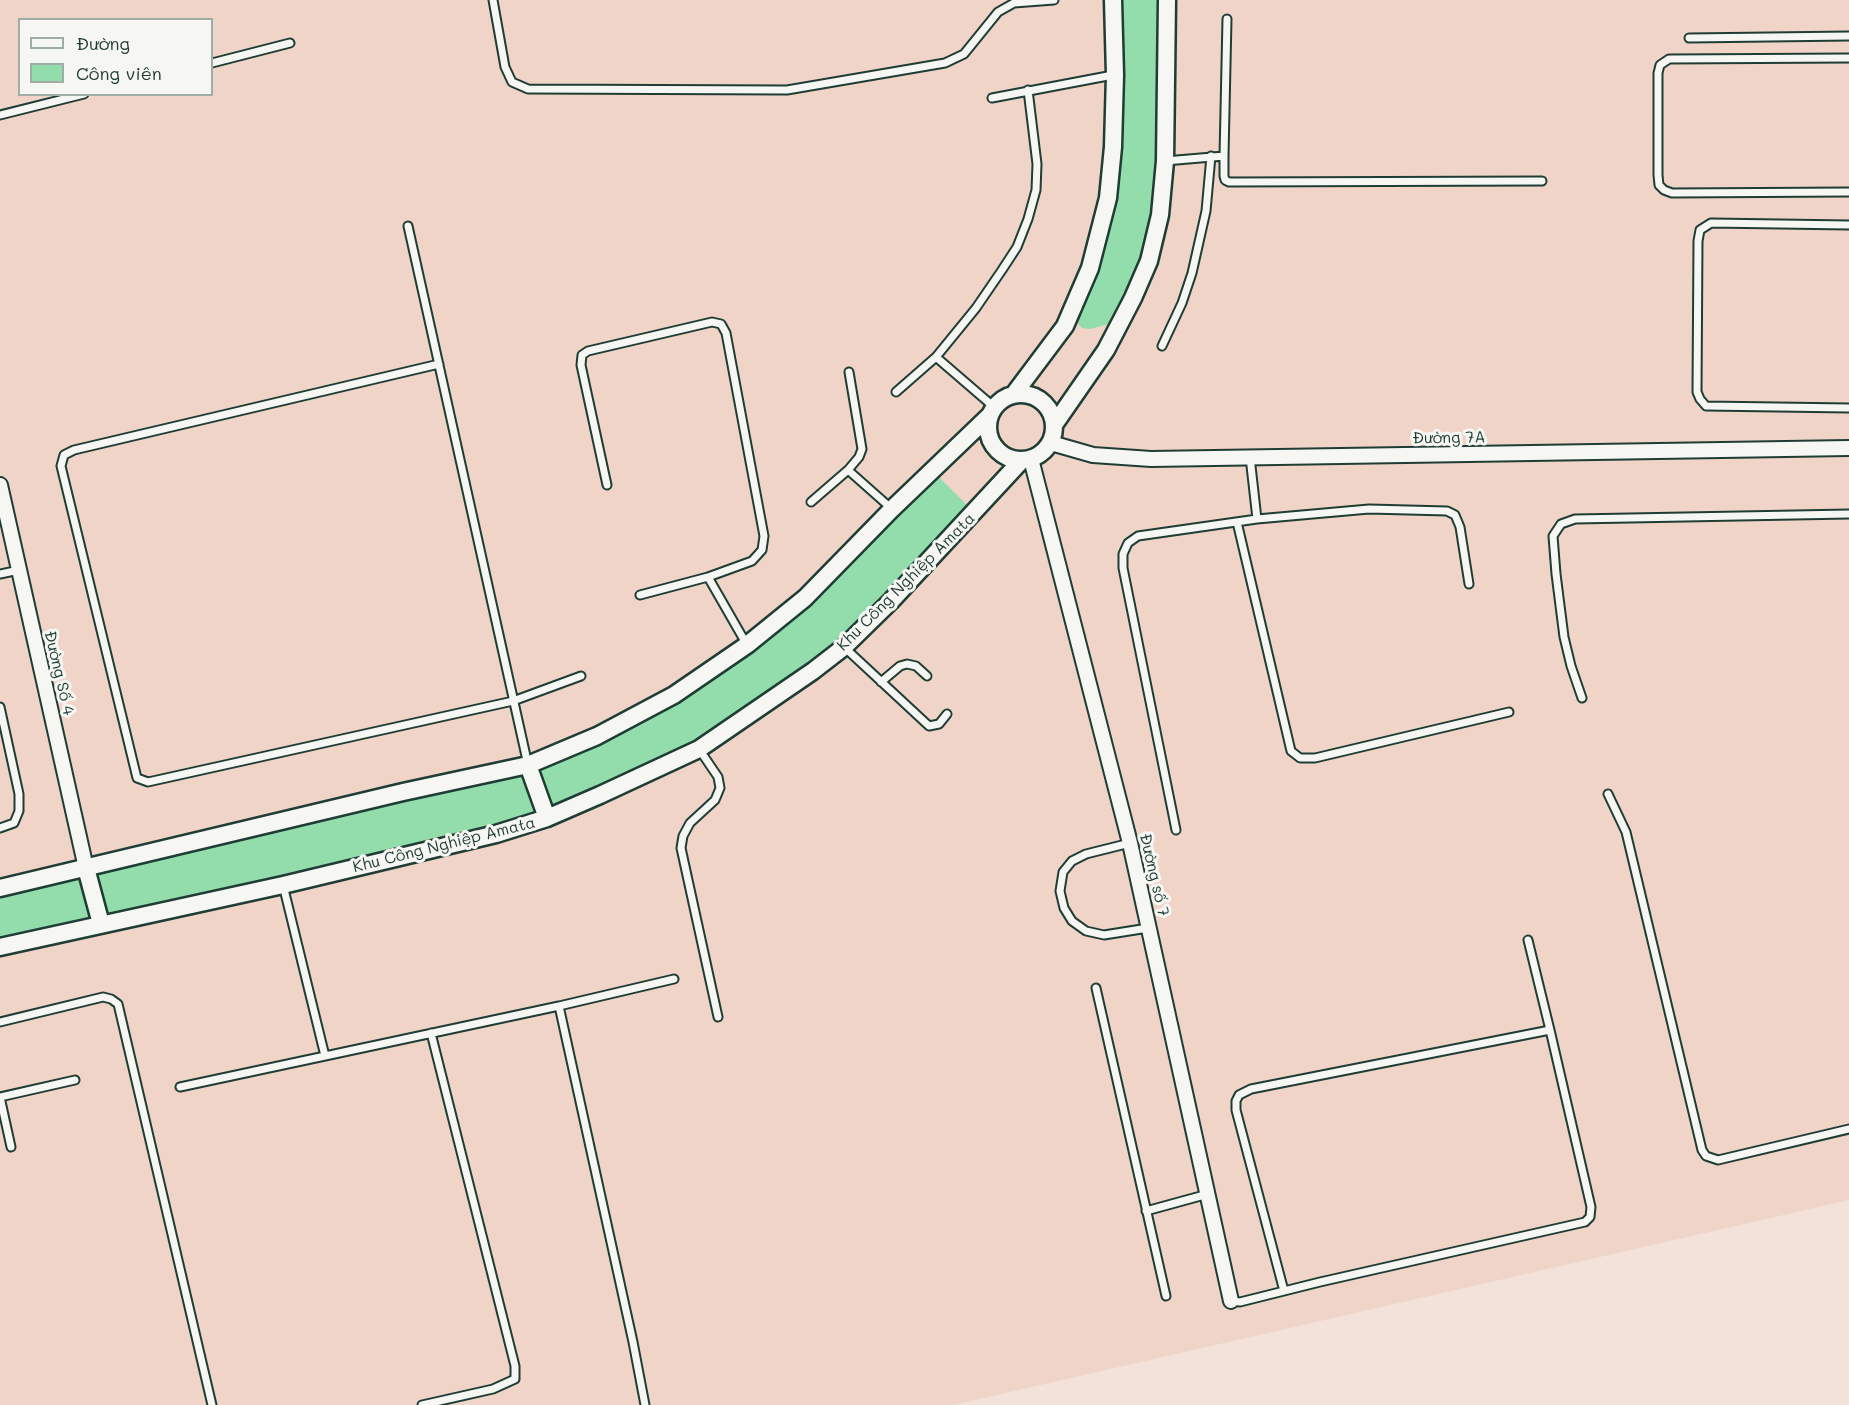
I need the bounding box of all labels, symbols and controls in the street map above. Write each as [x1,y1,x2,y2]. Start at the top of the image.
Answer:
legend [18,18,213,96]
text: Đường [76,31,130,55]
text: Công viên [76,61,162,85]
street label: Đường 7A [1412,428,1486,448]
street label: Khu Công Nghiệp Amata [833,509,979,655]
street label: Đường Số 4 [40,629,78,717]
street label: Khu Công Nghiệp Amata [351,813,537,877]
street label: Đường số 7 [1135,832,1173,918]

